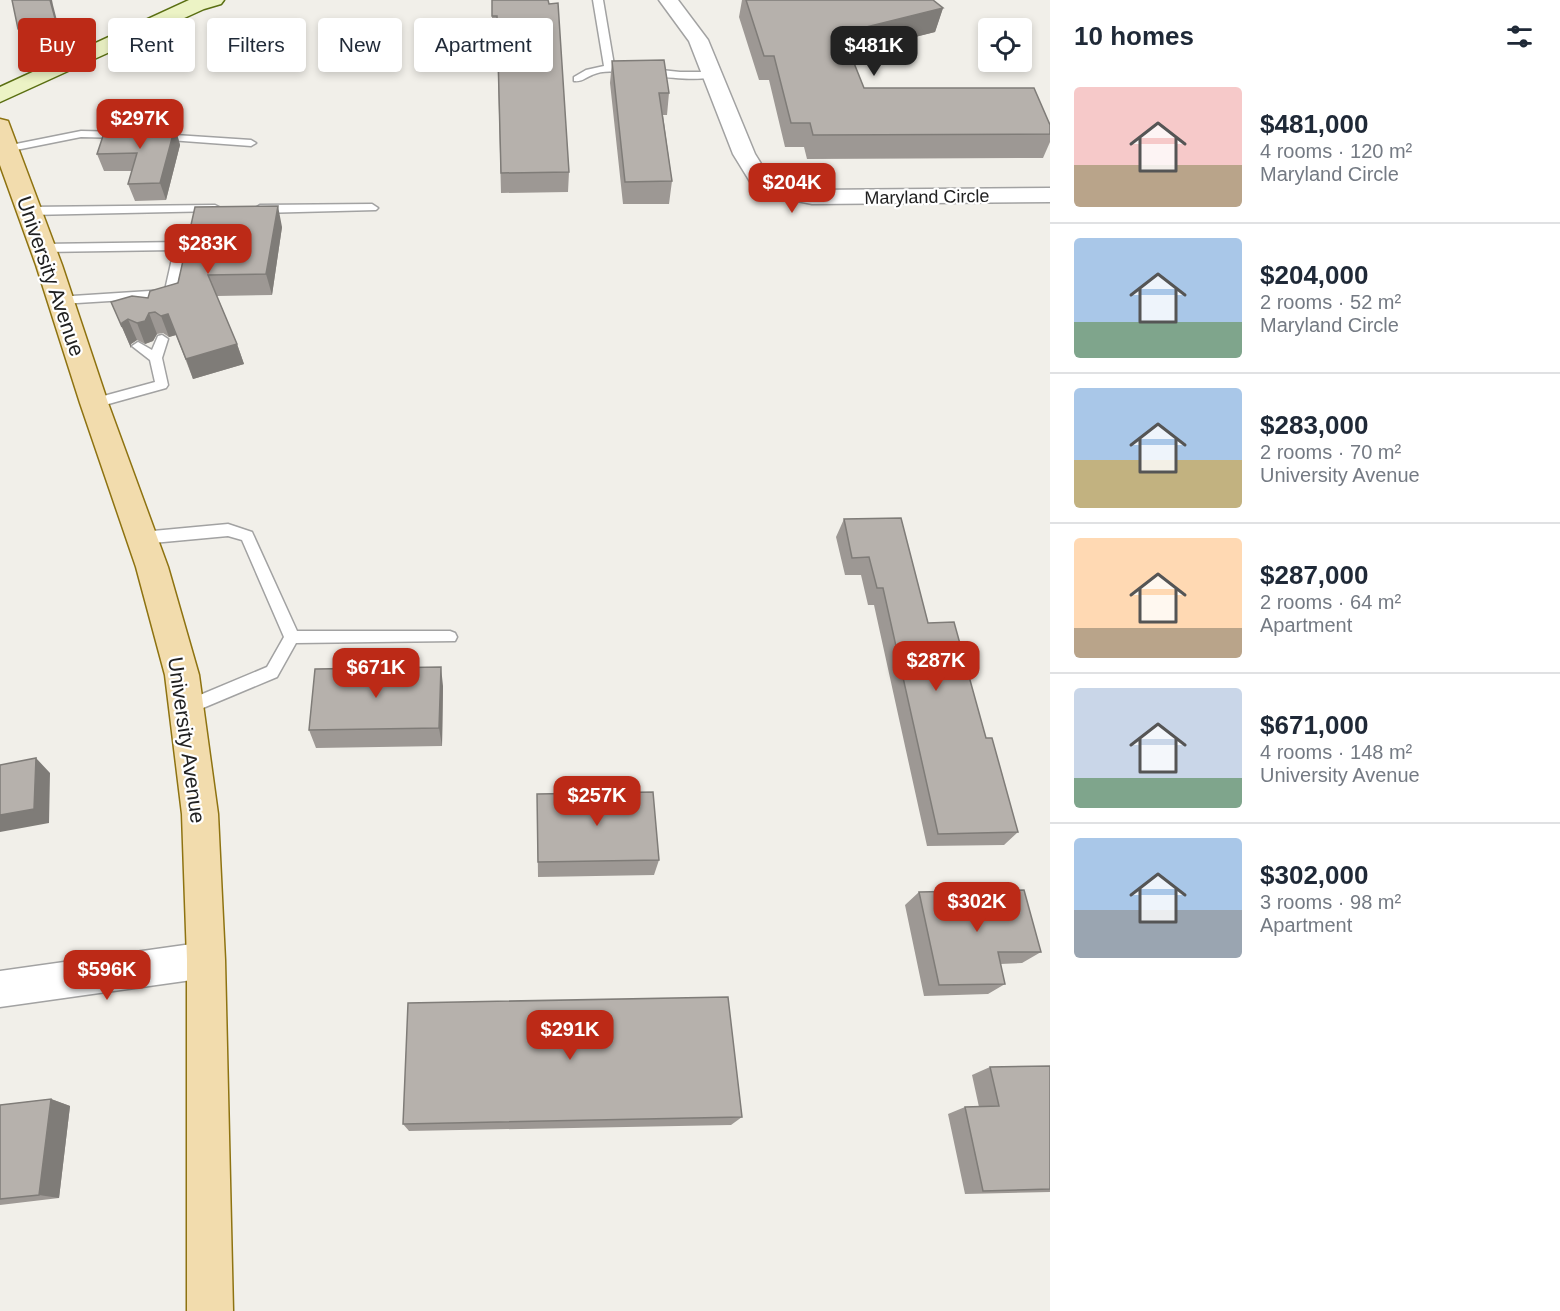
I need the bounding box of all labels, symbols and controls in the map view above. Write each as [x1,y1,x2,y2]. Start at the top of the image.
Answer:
chip: Buy [18,18,96,72]
chip: Rent [108,18,195,72]
chip: Filters [207,18,306,72]
chip: New [318,18,402,72]
chip: Apartment [414,18,553,72]
map controls [978,18,1032,72]
button: locate [978,18,1032,72]
icon: filters [1503,20,1536,53]
text: 10 homes [1074,21,1194,51]
pin: $481K [832,26,916,77]
text: $481K [845,34,903,56]
pin: $297K [98,99,182,150]
text: $297K [111,107,169,129]
text: $481,000 [1260,109,1368,139]
icon: home [1122,111,1194,183]
text: 4 rooms · 120 m² [1260,140,1412,162]
pin: $204K [750,163,834,214]
text: Maryland Circle [1260,163,1399,185]
text: $204K [763,171,821,193]
street label: Maryland Circle [864,186,990,208]
street label: University Avenue [13,193,89,359]
pin: $283K [166,224,250,275]
text: $283K [179,232,237,254]
text: $204,000 [1260,260,1368,290]
icon: home [1122,262,1194,334]
text: 2 rooms · 52 m² [1260,291,1401,313]
text: Maryland Circle [1260,314,1399,336]
text: $283,000 [1260,410,1368,440]
icon: home [1122,412,1194,484]
text: 2 rooms · 70 m² [1260,441,1401,463]
text: University Avenue [1260,464,1420,486]
text: $287,000 [1260,560,1368,590]
icon: home [1122,562,1194,634]
text: 2 rooms · 64 m² [1260,591,1401,613]
text: Apartment [1260,614,1352,636]
pin: $287K [894,641,978,692]
pin: $671K [334,648,418,699]
text: $287K [907,649,965,671]
street label: University Avenue [164,655,210,825]
text: $671K [347,656,405,678]
text: $671,000 [1260,710,1368,740]
icon: home [1122,712,1194,784]
text: 4 rooms · 148 m² [1260,741,1412,763]
text: University Avenue [1260,764,1420,786]
pin: $257K [555,776,639,827]
text: $257K [568,784,626,806]
text: $302,000 [1260,860,1368,890]
icon: home [1122,862,1194,934]
pin: $302K [935,882,1019,933]
text: $302K [948,890,1006,912]
text: 3 rooms · 98 m² [1260,891,1401,913]
text: Apartment [1260,914,1352,936]
pin: $596K [65,950,149,1001]
text: $596K [78,958,136,980]
pin: $291K [528,1010,612,1061]
text: $291K [541,1018,599,1040]

